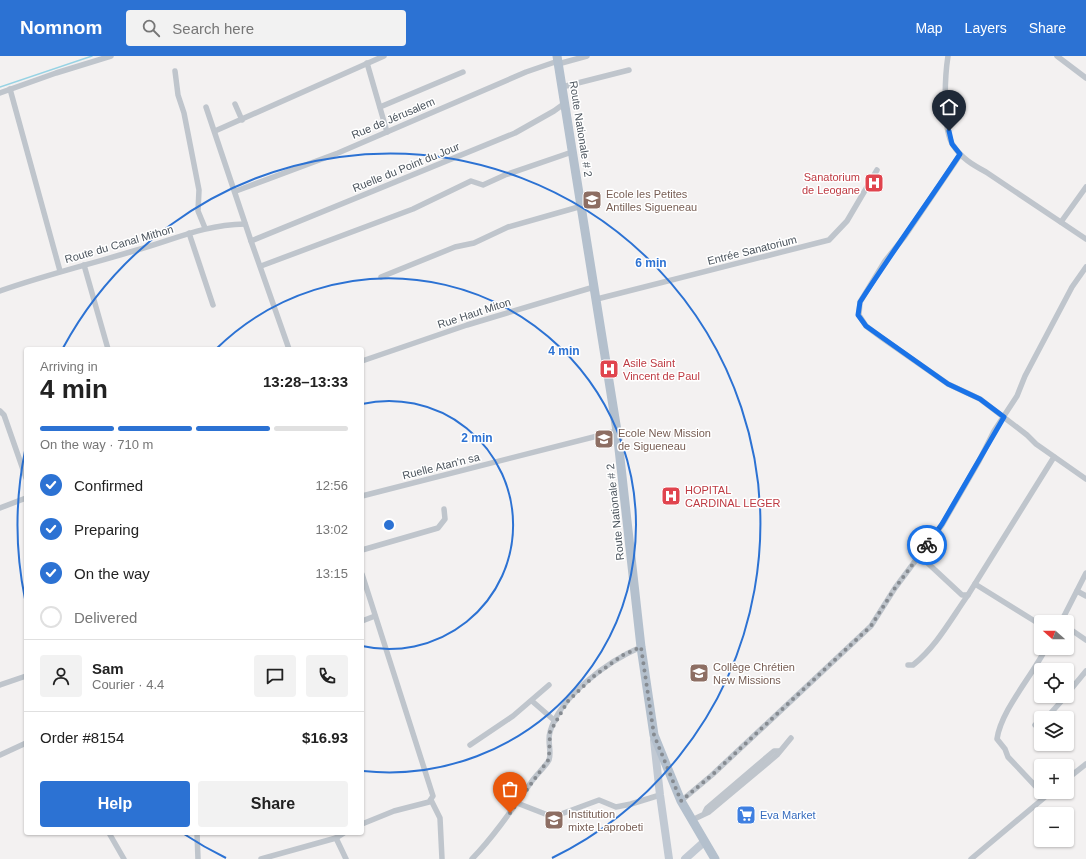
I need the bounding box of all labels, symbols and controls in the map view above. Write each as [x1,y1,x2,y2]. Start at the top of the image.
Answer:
search box [126,10,406,46]
text: Nomnom [20,17,102,38]
icon: search [140,17,162,39]
text: Search here [172,20,254,37]
text: Map [915,20,943,36]
text: Layers [965,20,1007,36]
text: Share [1029,20,1066,36]
street label: Route Nationale # 2 [567,80,595,178]
pin [932,90,966,131]
street label: Rue de Jérusalem [350,95,436,141]
icon: home [938,96,960,118]
street label: Ruelle du Point du Jour [351,140,462,194]
place label: Sanatorium de Leogane [802,171,860,196]
hospital icon: Sanatorium de Leogane [863,172,885,194]
place label: Ecole les Petites Antilles Sigueneau [606,188,697,213]
school or university icon: Ecole les Petites Antilles Sigueneau [581,189,603,211]
street label: Route du Canal Mithon [63,223,175,265]
street label: Entrée Sanatorium [706,233,798,267]
text: 6 min [635,256,667,270]
street label: Rue Haut Miton [436,295,512,331]
text: 4 min [548,344,580,358]
place label: Asile Saint Vincent de Paul [623,357,700,382]
hospital icon: Asile Saint Vincent de Paul [598,358,620,380]
text: Arriving in [40,359,98,374]
text: 13:28–13:33 [263,373,348,390]
text: 4 min [40,374,108,404]
place label: Ecole New Mission de Sigueneau [618,427,711,452]
school or university icon: Ecole New Mission de Sigueneau [593,428,615,450]
text: 2 min [461,431,493,445]
text: On the way · 710 m [40,437,153,452]
street label: Ruelle Atan'n sa [401,450,482,481]
street label: Route Nationale # 2 [604,463,626,561]
icon: check [40,474,62,496]
text: Confirmed [74,477,143,494]
text: 12:56 [315,478,348,493]
place label: HOPITAL CARDINAL LEGER [685,484,781,509]
hospital icon: HOPITAL CARDINAL LEGER [660,485,682,507]
icon: check [40,518,62,540]
centre of rings [382,518,396,532]
text: Preparing [74,521,139,538]
text: 13:02 [315,522,348,537]
courier [907,525,947,565]
icon: bike [916,534,938,556]
icon: check [40,562,62,584]
text: On the way [74,565,150,582]
text: 13:15 [315,566,348,581]
text: Delivered [74,609,137,626]
north arrow [1034,615,1074,655]
map controls [1034,615,1074,847]
button: person [40,655,82,697]
button: chat [254,655,296,697]
button: phone [306,655,348,697]
text: Sam [92,660,124,677]
place label: Collège Chrétien New Missions [713,661,795,686]
school or university icon: Collège Chrétien New Missions [688,662,710,684]
button: locate [1034,663,1074,703]
text: Courier · 4.4 [92,677,164,692]
button: layers [1034,711,1074,751]
text: Order #8154 [40,729,124,746]
text: $16.93 [302,729,348,746]
button: + [1034,759,1074,799]
pin [493,772,527,813]
icon: bag [499,778,521,800]
button: Help [40,781,190,827]
button: Share [198,781,348,827]
supermarket icon: Eva Market [735,804,757,826]
button: − [1034,807,1074,847]
place label: Institution mixte Laprobeti [568,808,643,833]
school or university icon: Institution mixte Laprobeti [543,809,565,831]
place label: Eva Market [760,809,816,821]

